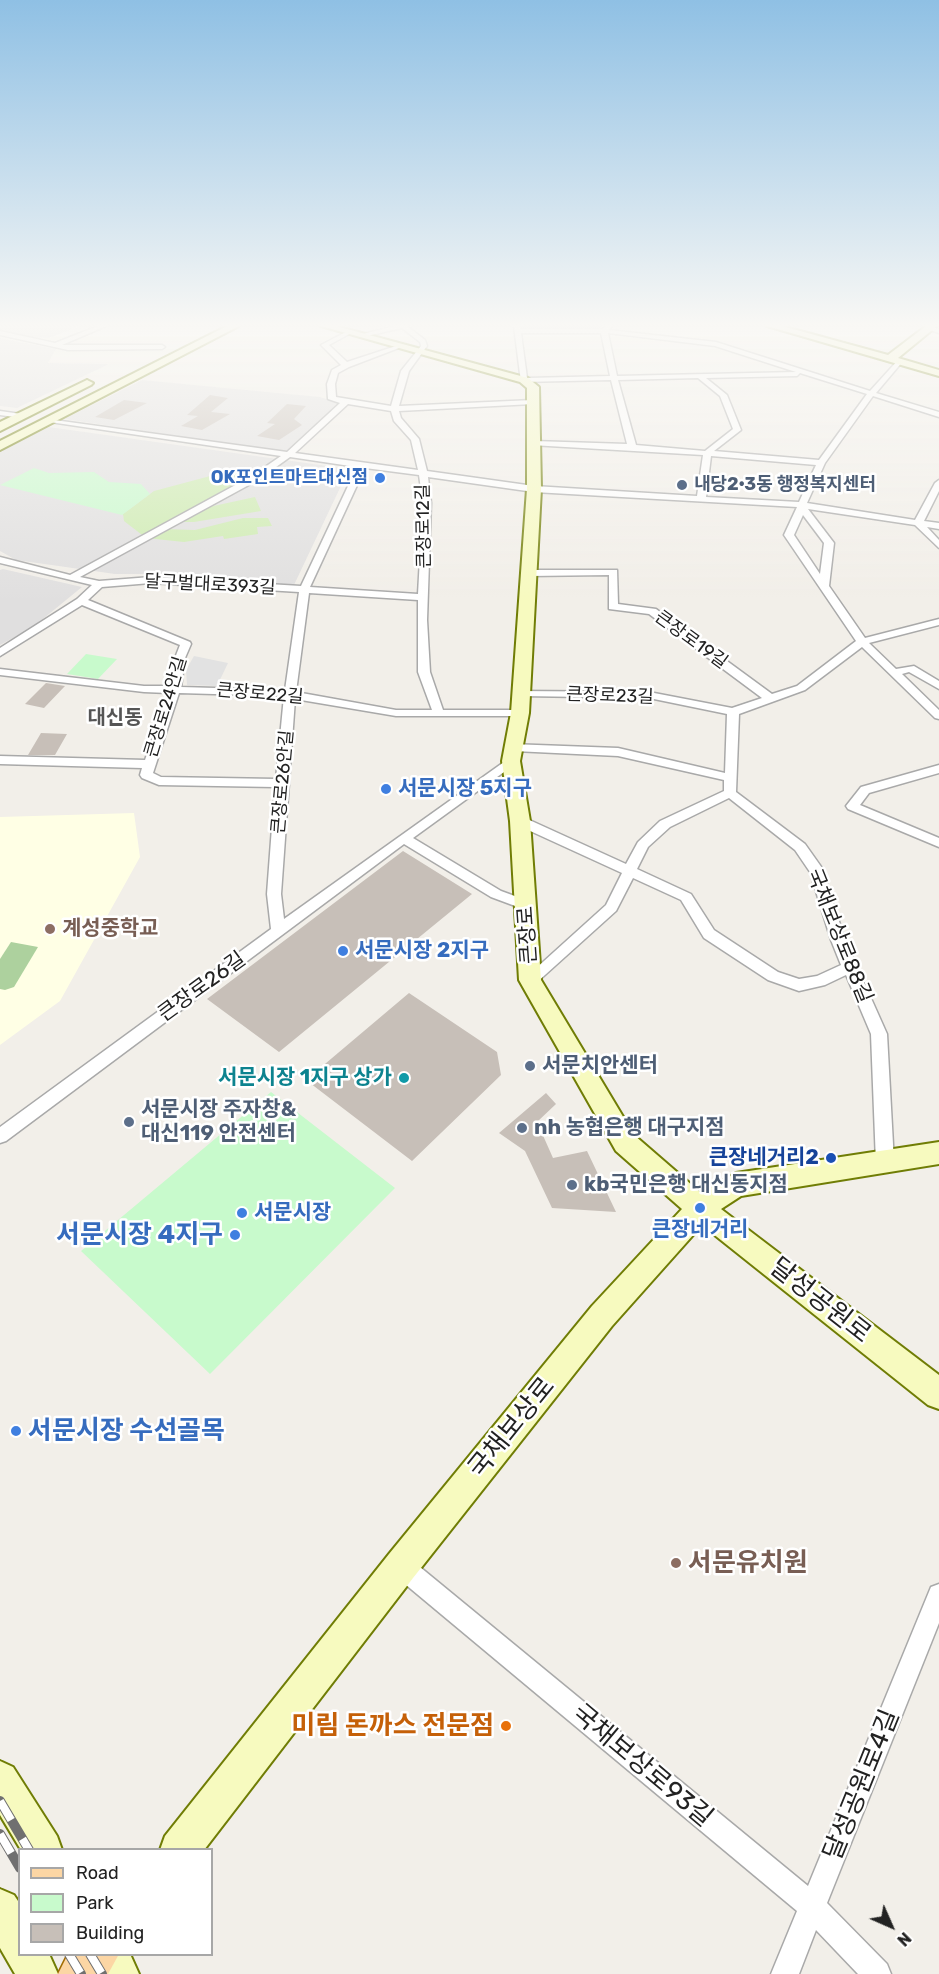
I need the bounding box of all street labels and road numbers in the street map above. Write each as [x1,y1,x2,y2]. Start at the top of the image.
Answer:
street label: 큰장로12길 [412,484,436,568]
street label: 달구벌대로393길 [144,571,276,599]
street label: 큰장로19길 [650,606,732,674]
street label: 큰장로24안길 [140,654,192,760]
street label: 큰장로22길 [216,679,304,709]
street label: 큰장로23길 [566,684,654,708]
street label: 큰장로26안길 [268,729,298,835]
street label: 국채보상로88길 [801,865,877,1007]
street label: 큰장로 [513,905,543,965]
street label: 큰장로26길 [153,947,251,1027]
street label: 달성공원로 [763,1252,877,1350]
street label: 국채보상로 [462,1372,562,1484]
street label: 국채보상로93길 [565,1698,719,1834]
street label: 달성공원로4길 [818,1705,906,1865]

